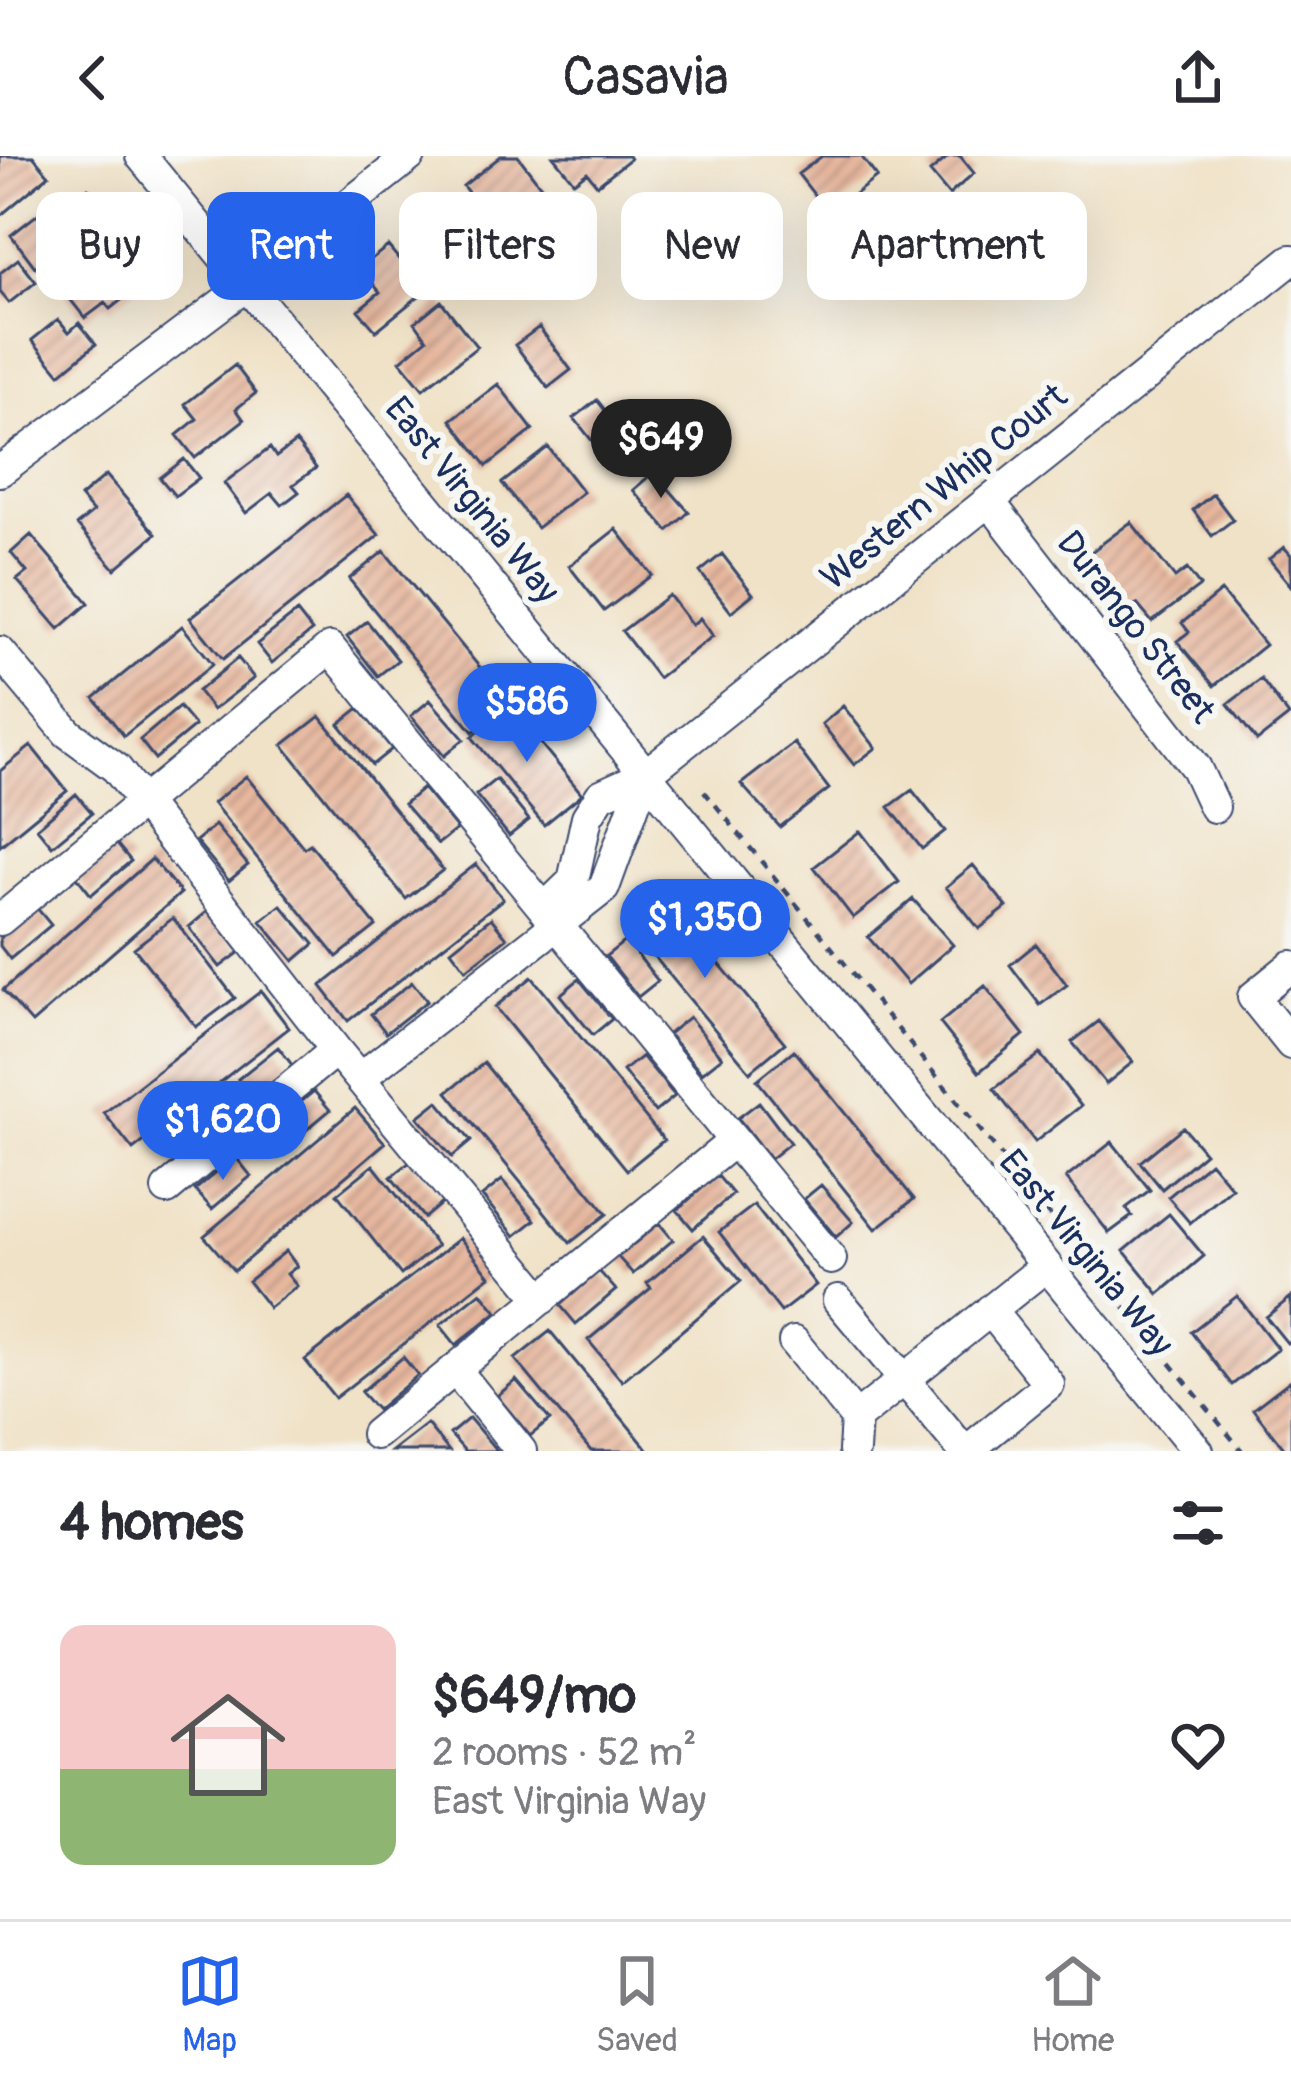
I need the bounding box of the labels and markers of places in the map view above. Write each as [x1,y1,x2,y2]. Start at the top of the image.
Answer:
pin: $649 [590,399,732,501]
pin: $586 [456,663,598,765]
pin: $1,350 [607,879,803,981]
pin: $1,620 [125,1081,321,1183]

